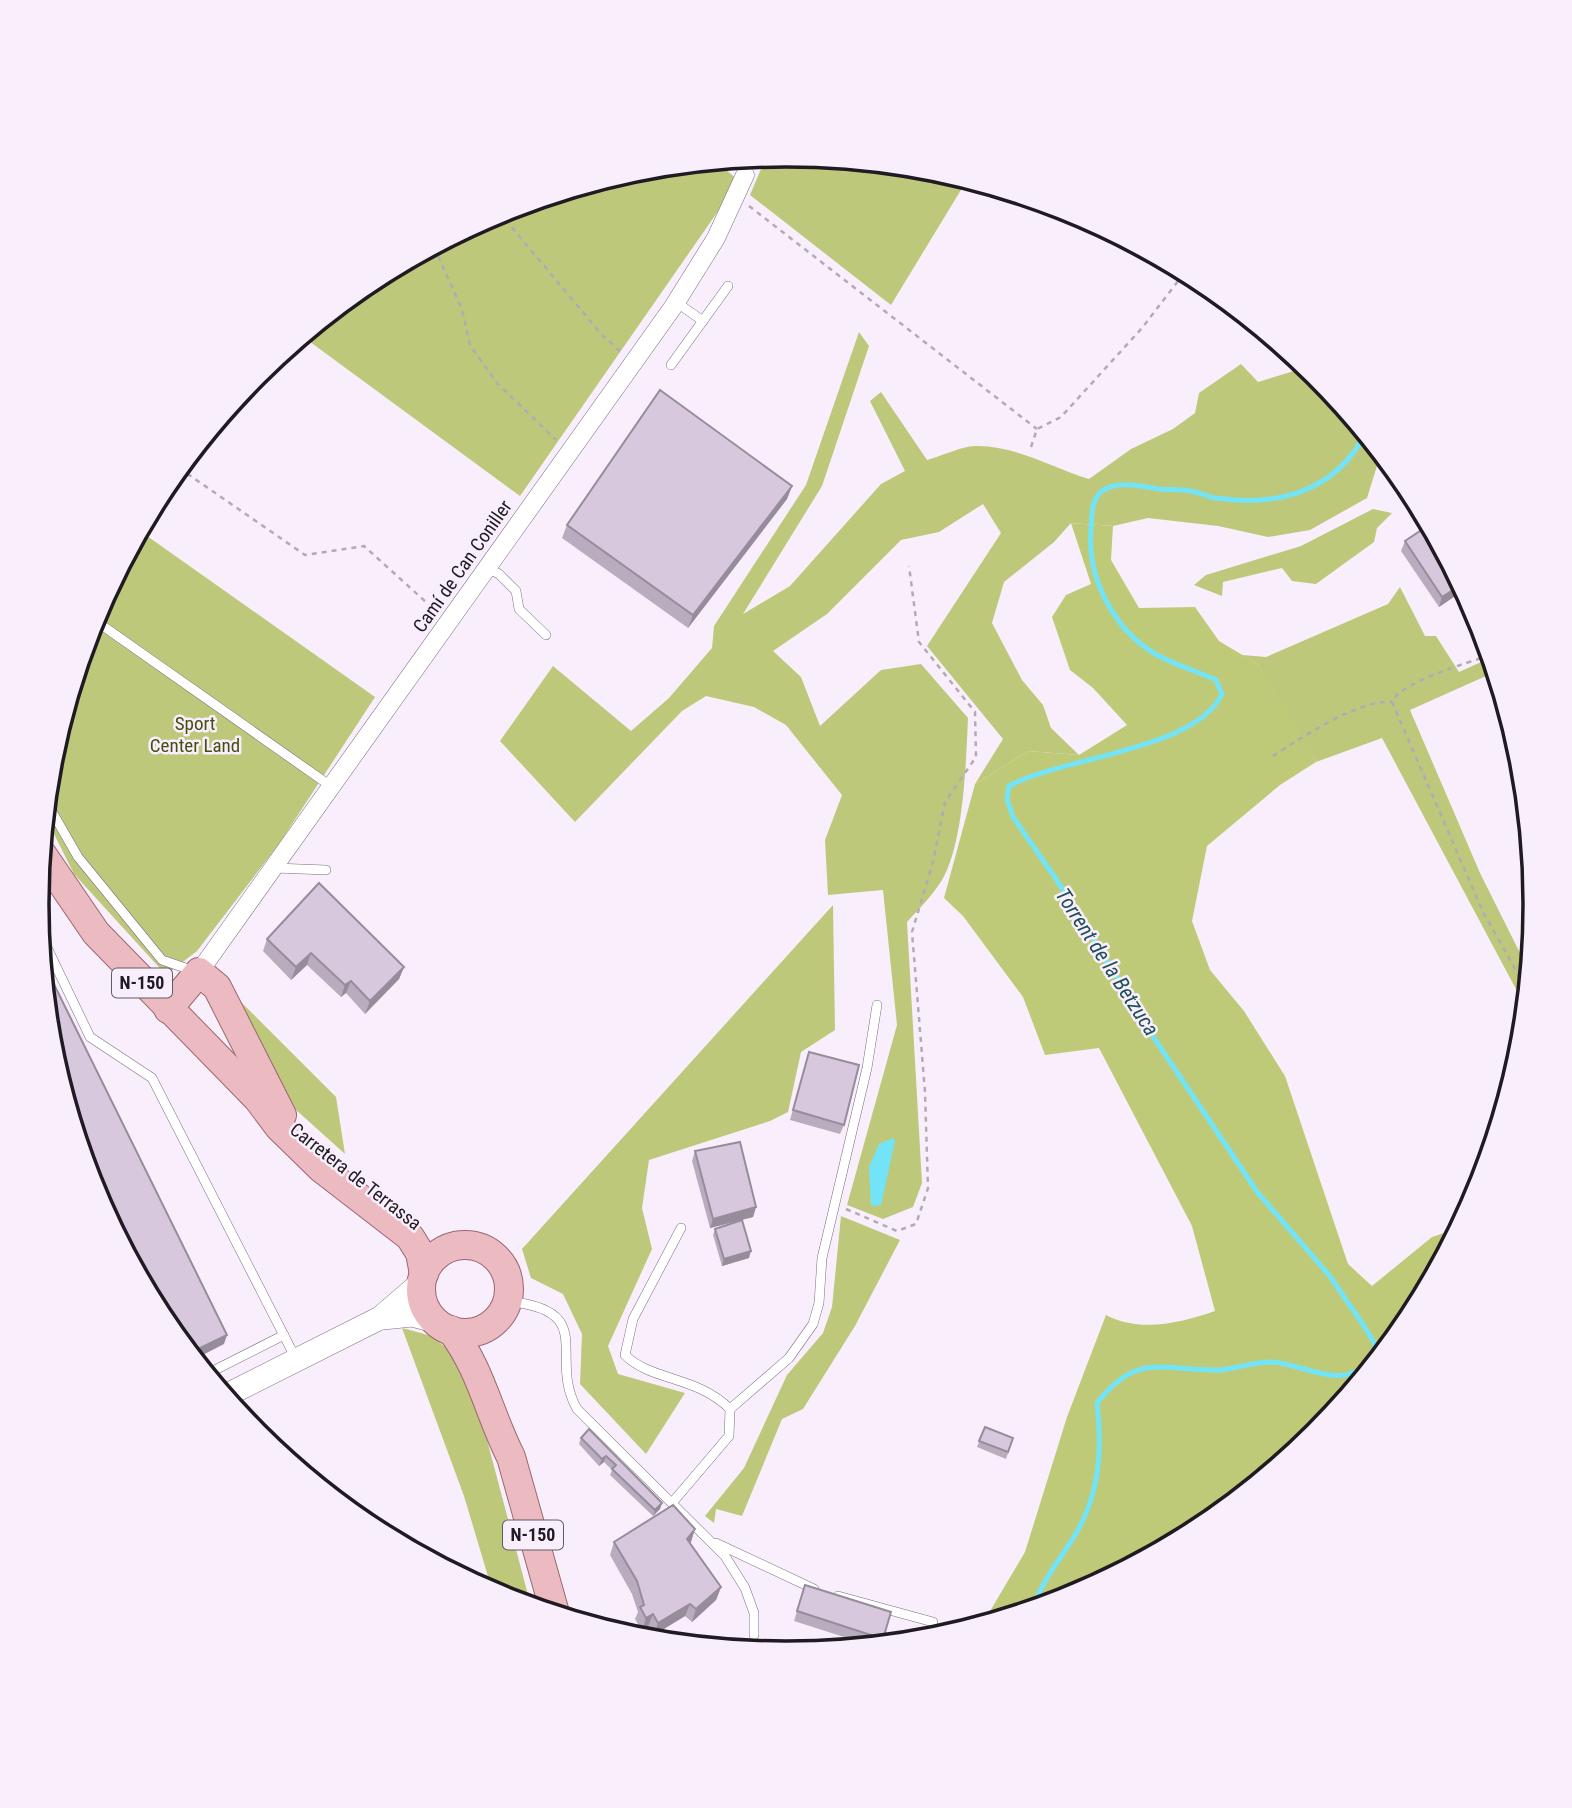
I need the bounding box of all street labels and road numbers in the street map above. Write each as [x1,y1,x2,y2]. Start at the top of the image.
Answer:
street label: Camí de Can Coniller [408,495,517,637]
road number: N-150 [112,968,172,998]
street label: Carretera de Terrassa [285,1118,426,1235]
road number: N-150 [503,1520,563,1550]

